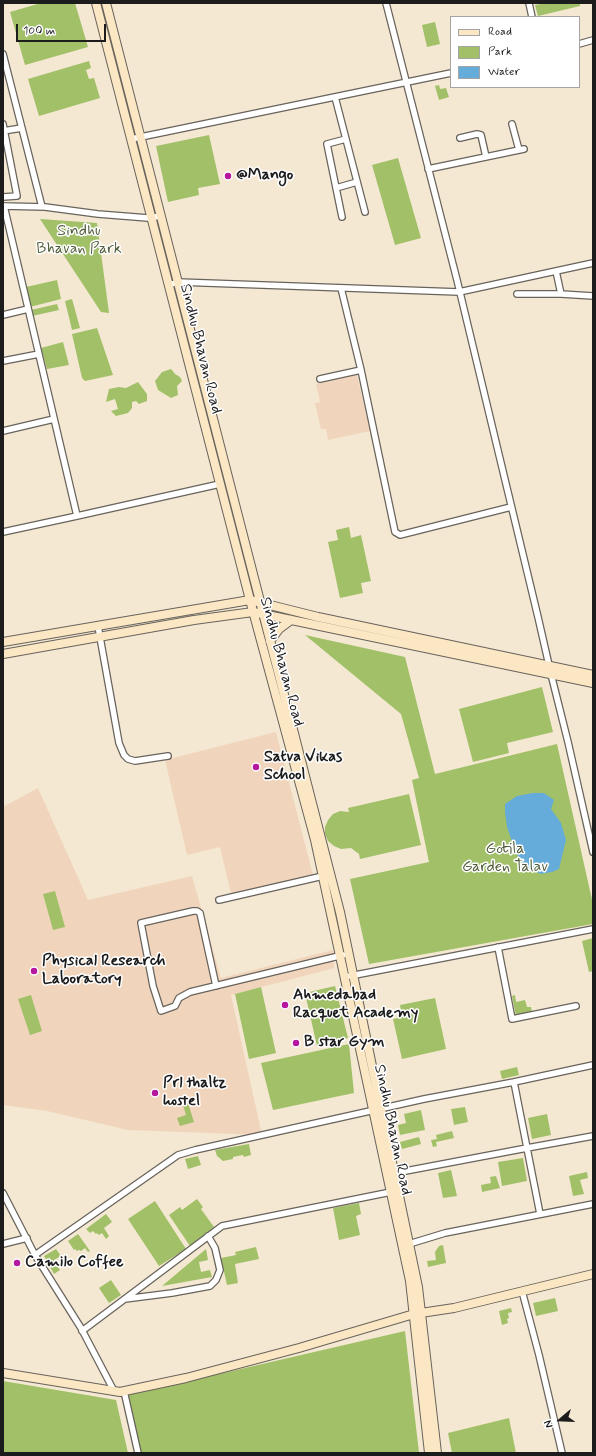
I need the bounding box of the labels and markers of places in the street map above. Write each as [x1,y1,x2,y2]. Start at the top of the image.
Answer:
place label: @Mango [236,166,293,186]
marker: @Mango [223,171,233,181]
place label: Satva Vikas School [264,748,342,786]
marker: Satva Vikas School [251,762,261,772]
place label: Physical Research Laboratory [42,952,165,990]
marker: Physical Research Laboratory [29,966,39,976]
place label: Ahmedabad Racquet Academy [293,986,418,1024]
marker: Ahmedabad Racquet Academy [280,1000,290,1010]
place label: B star Gym [304,1033,385,1053]
marker: B star Gym [291,1038,301,1048]
place label: Prl thaltz hostel [163,1074,226,1112]
marker: Prl thaltz hostel [150,1088,160,1098]
place label: Camilo Coffee [25,1253,123,1273]
marker: Camilo Coffee [12,1258,22,1268]

